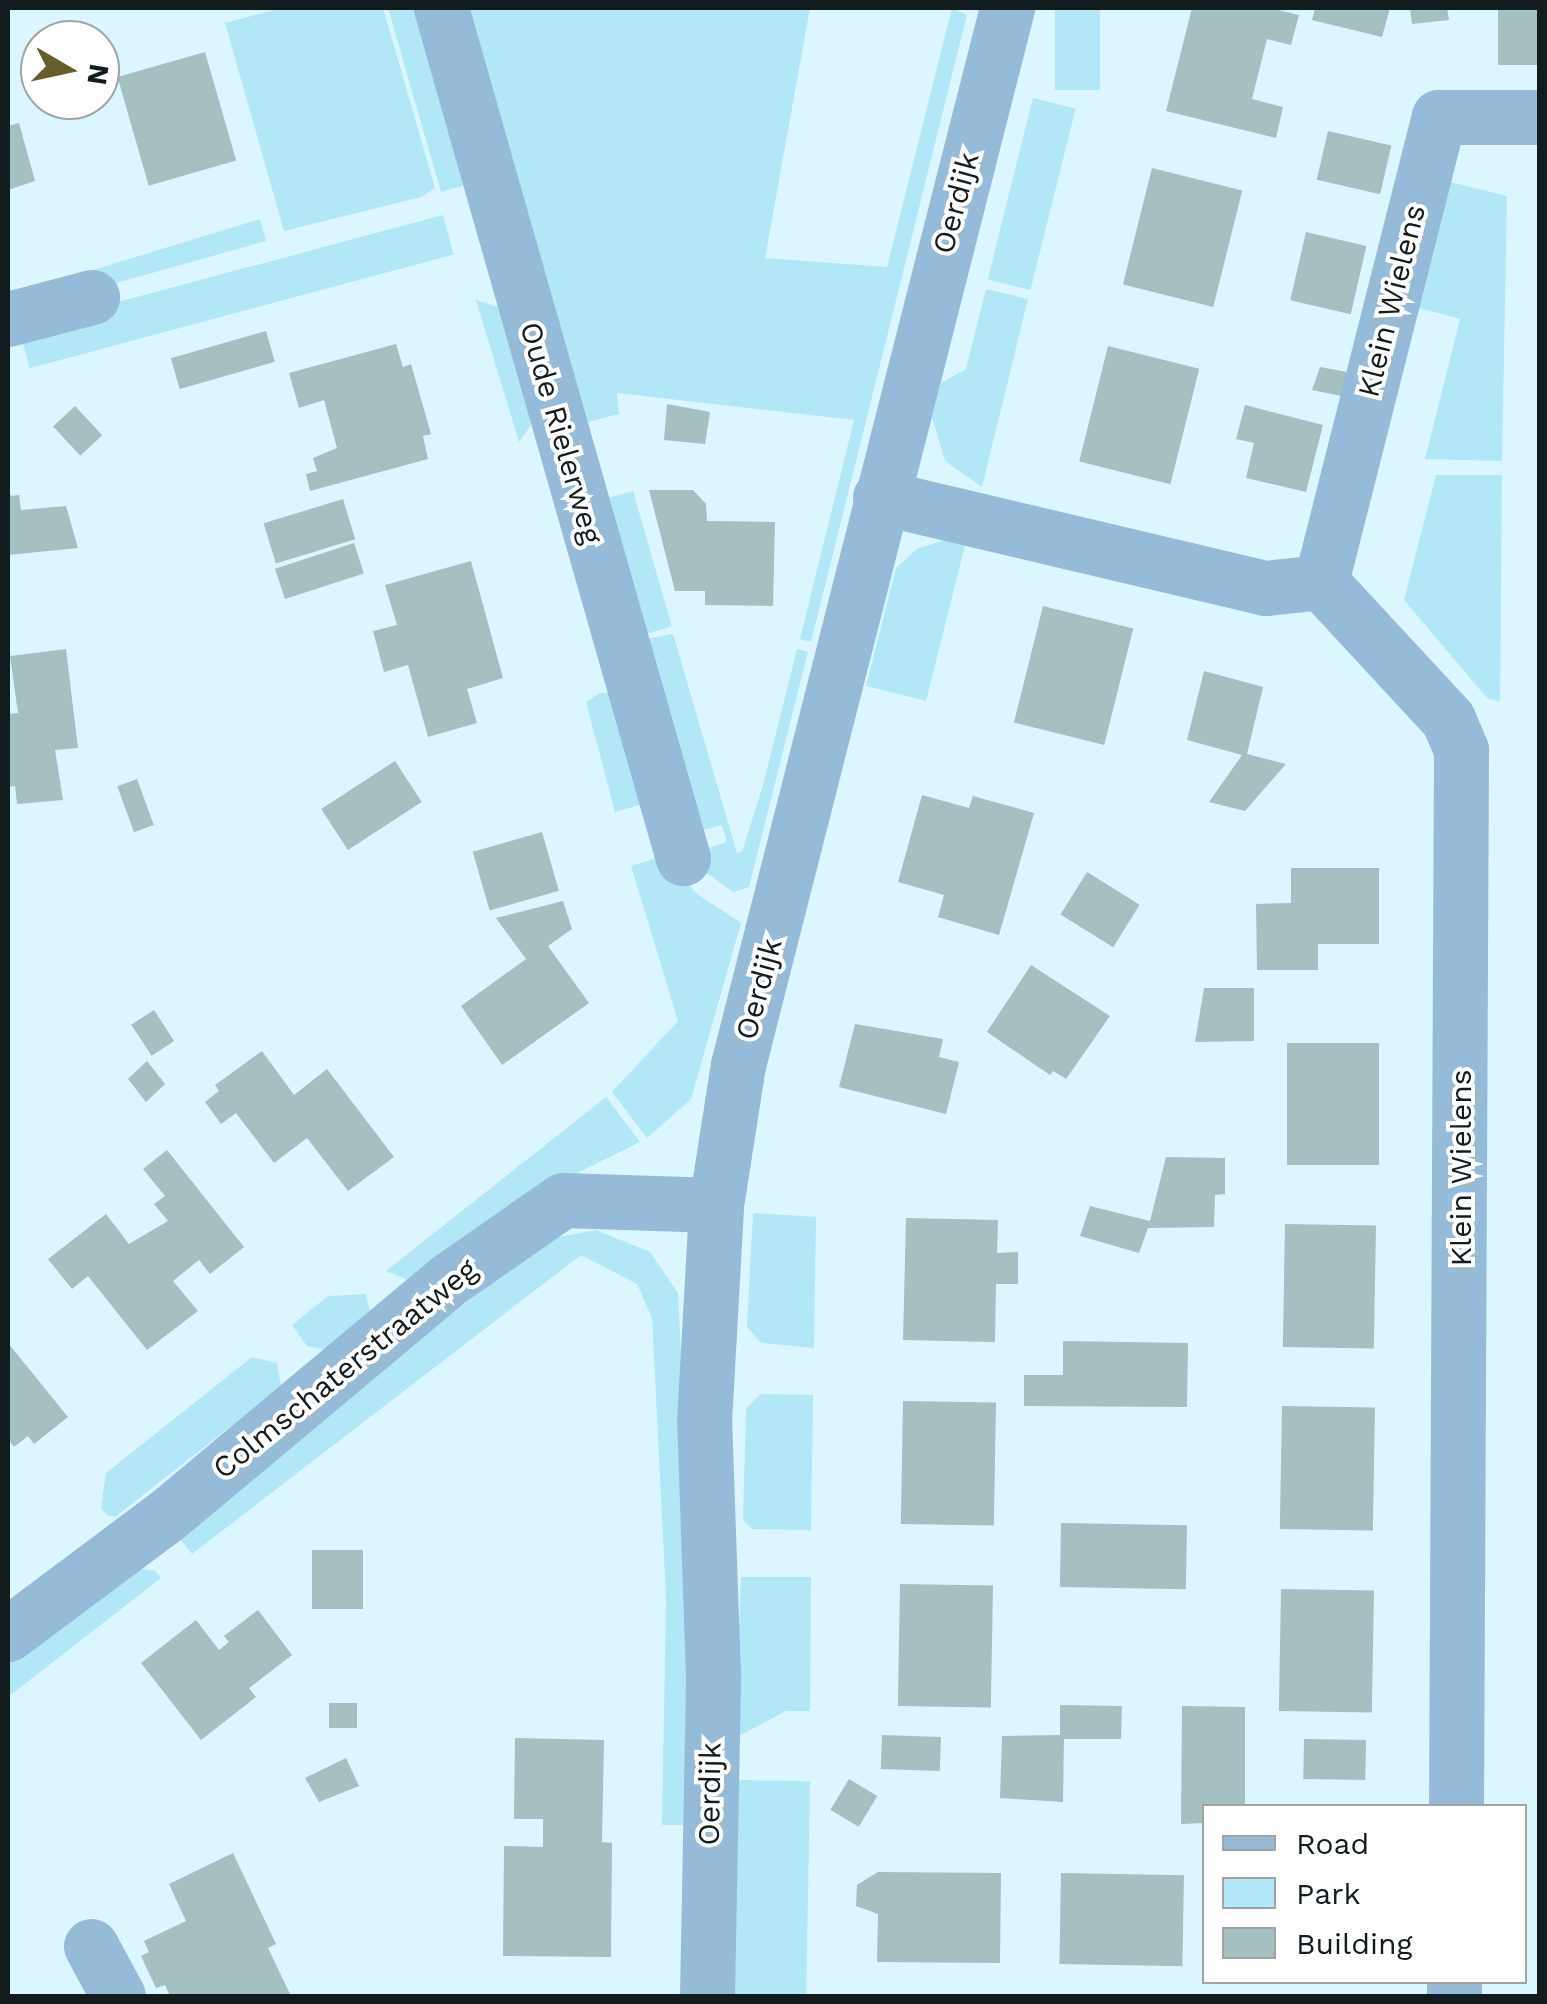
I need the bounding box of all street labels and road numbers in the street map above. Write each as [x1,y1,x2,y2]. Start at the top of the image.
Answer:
street label: Oerdijk [925,148,987,258]
street label: Klein Wielens [1351,201,1433,401]
street label: Oude Rielerweg [512,318,610,548]
street label: Oerdijk [728,934,790,1044]
street label: Klein Wielens [1443,1069,1479,1267]
street label: Colmschaterstraatweg [206,1251,484,1487]
street label: Oerdijk [691,1742,729,1846]

